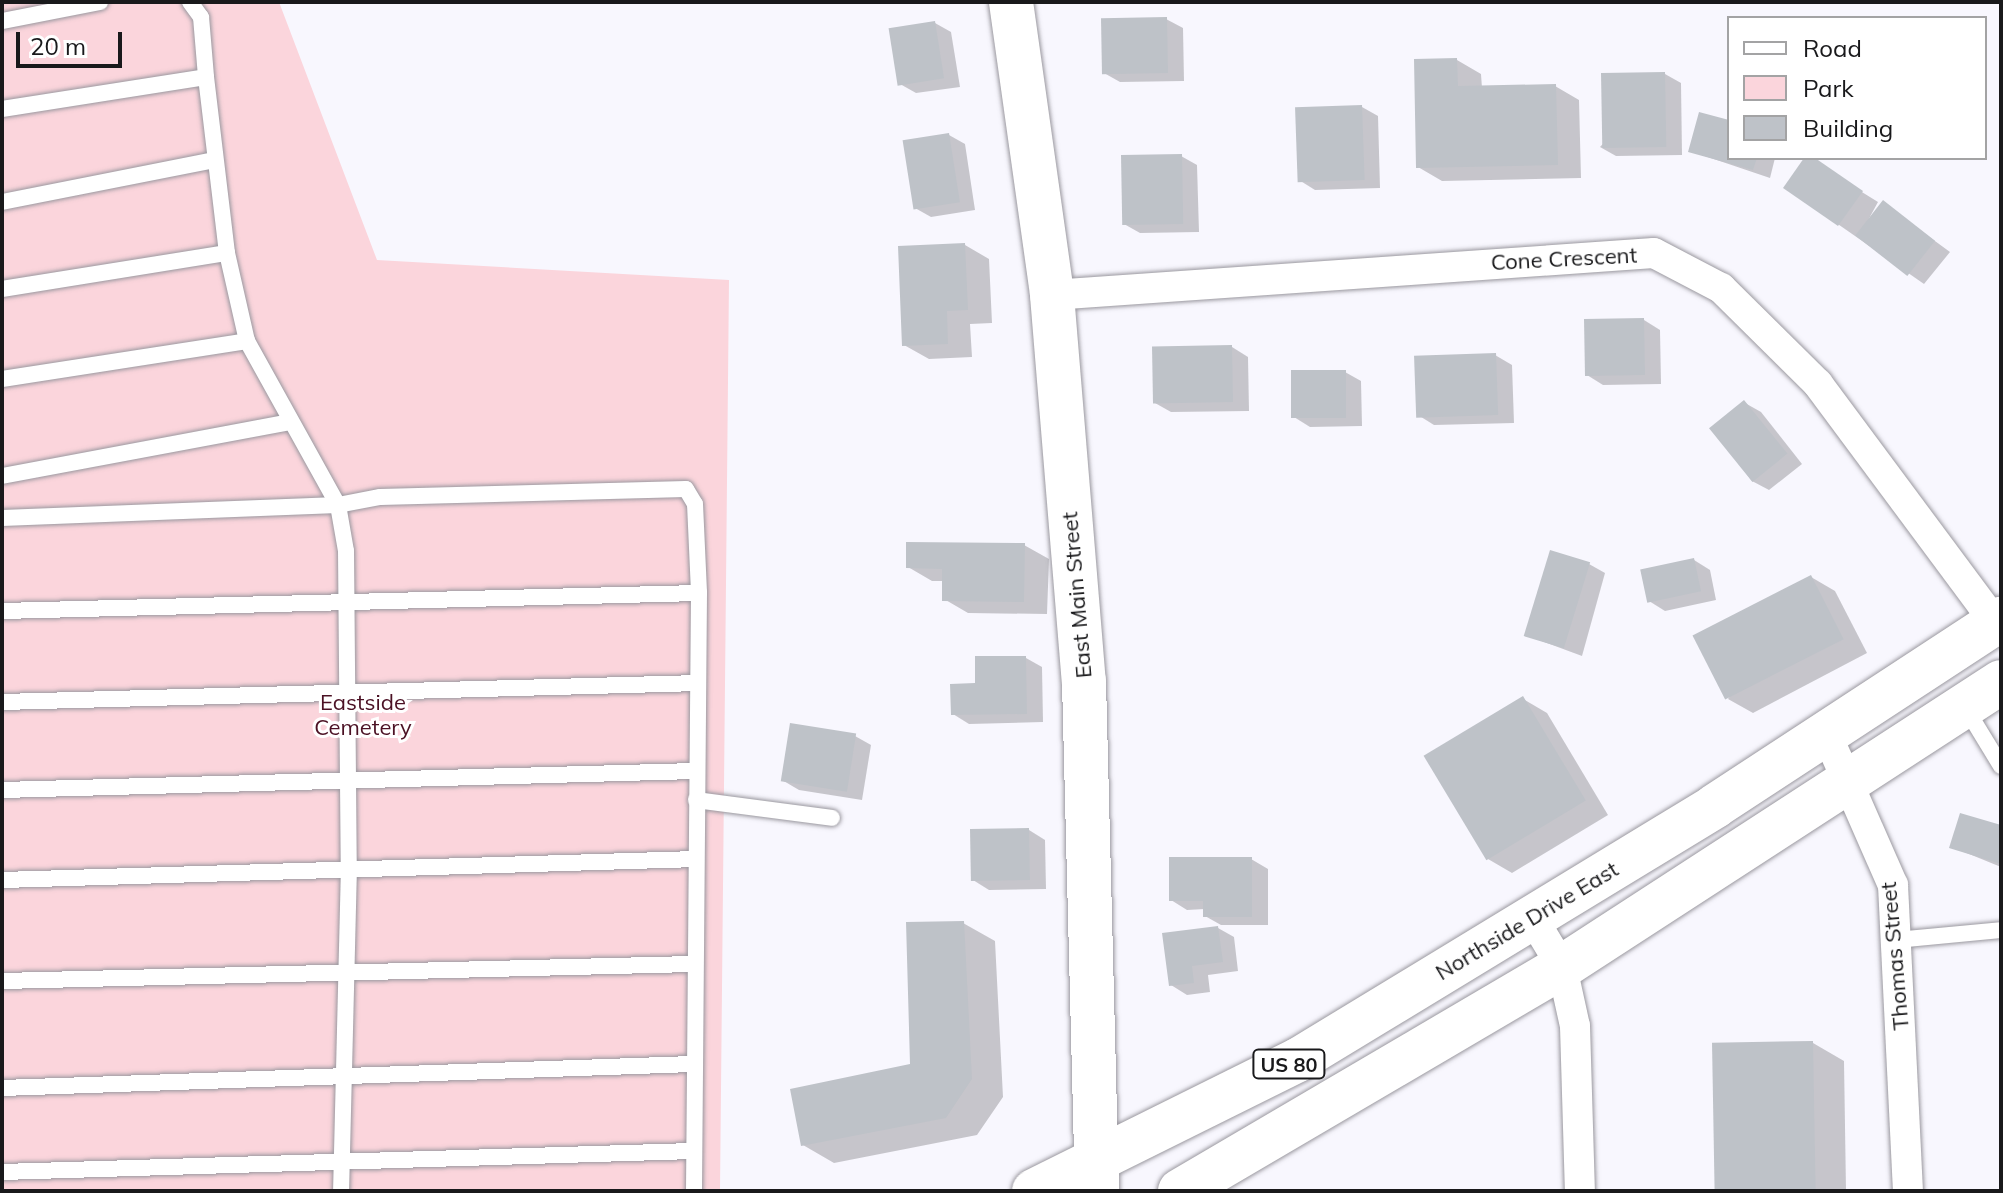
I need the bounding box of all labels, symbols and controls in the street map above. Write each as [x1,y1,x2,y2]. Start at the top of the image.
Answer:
scale bar [20,16,126,66]
legend [1727,16,1987,160]
text: 20 m [30,31,86,61]
text: Road [1803,33,1862,63]
text: Park [1803,73,1854,103]
text: Building [1803,113,1893,143]
street label: Cone Crescent [1490,242,1638,276]
street label: East Main Street [1057,511,1097,679]
park label: Eastside Cemetery [314,689,412,740]
street label: Northside Drive East [1431,856,1623,986]
street label: Thomas Street [1875,881,1915,1031]
road number: US 80 [1251,1048,1327,1080]

